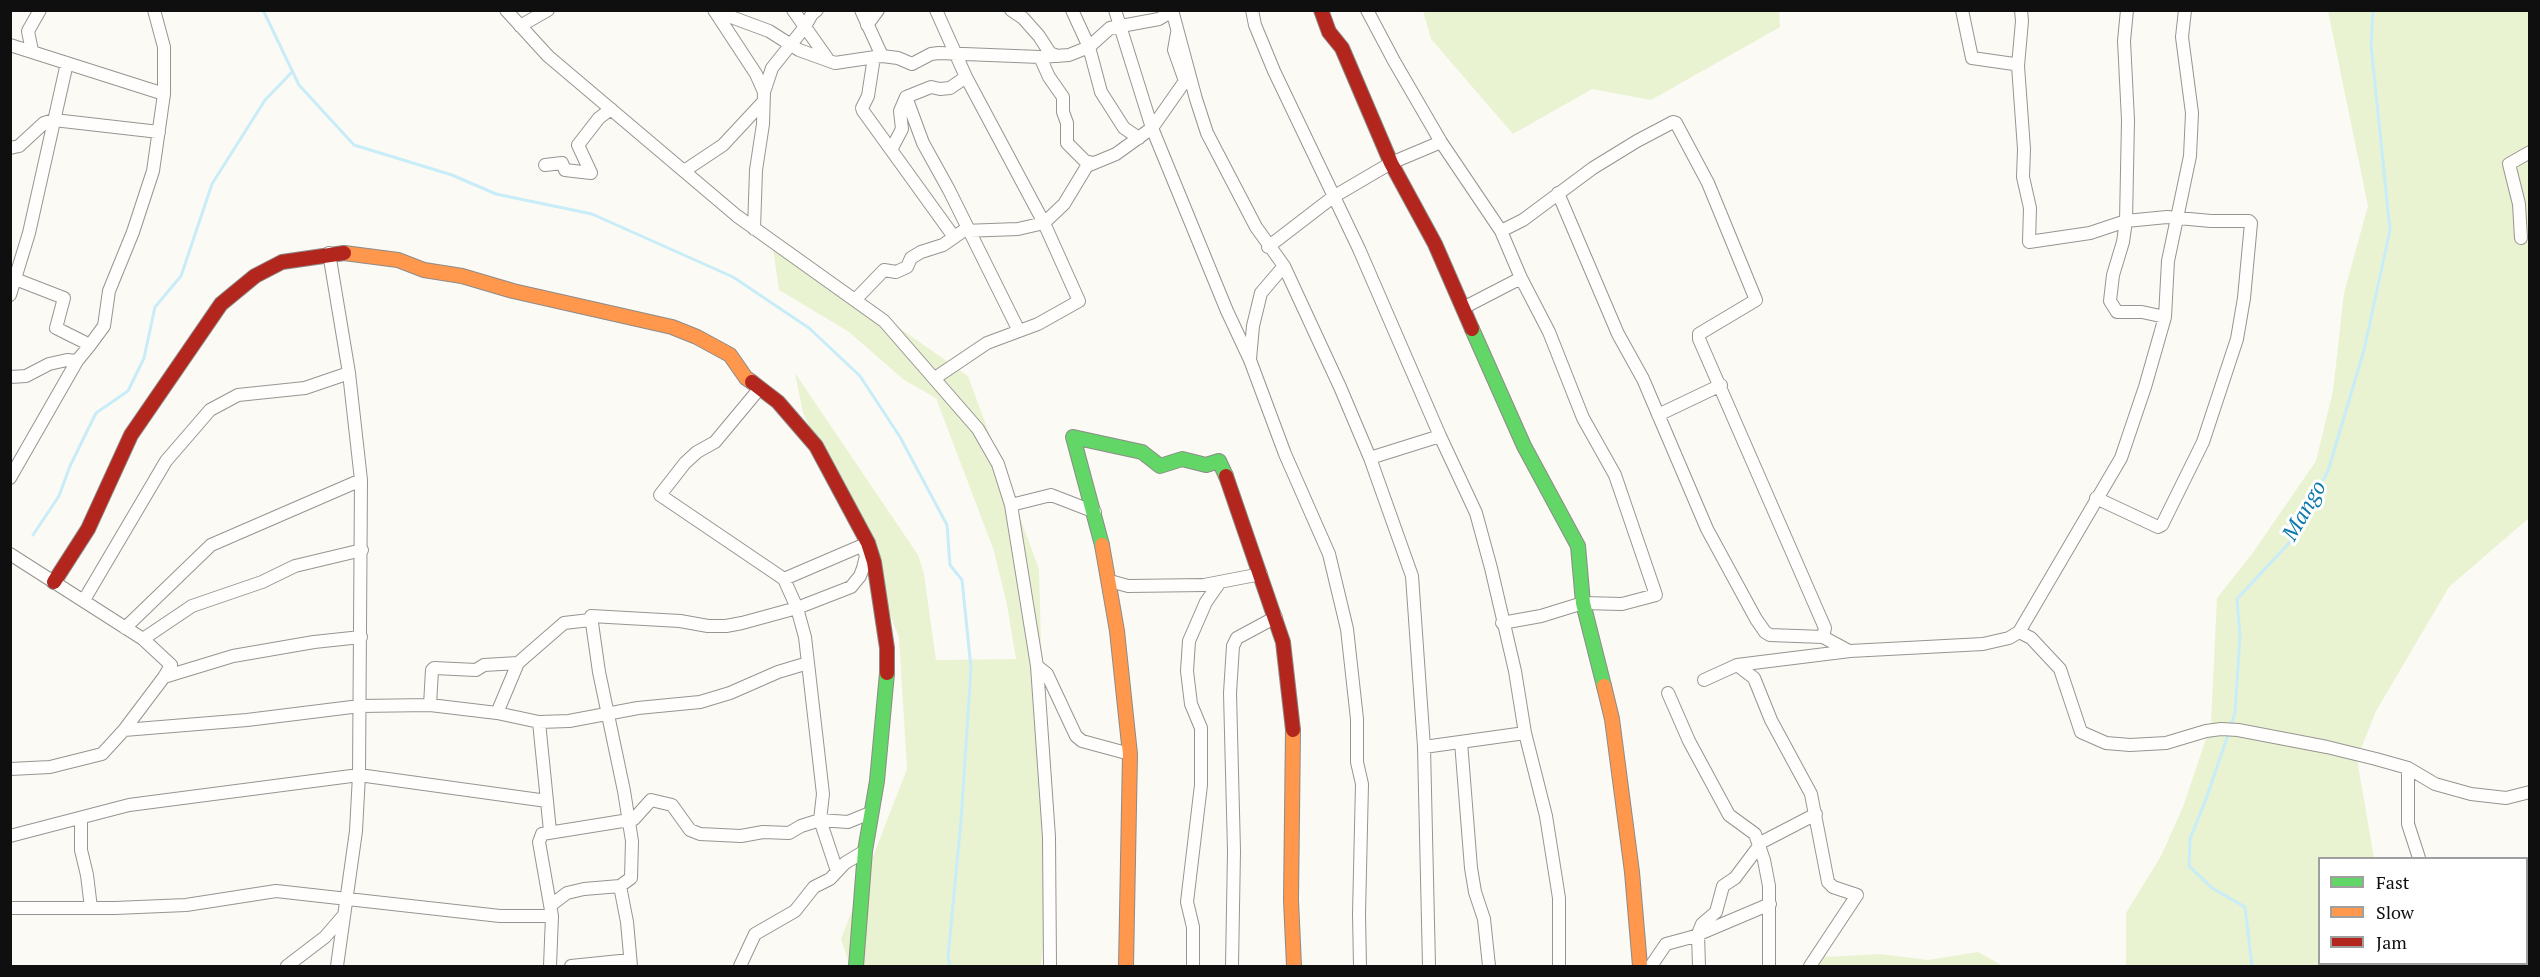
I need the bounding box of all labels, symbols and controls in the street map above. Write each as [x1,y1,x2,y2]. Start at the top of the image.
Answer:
water label: Mango [2277,476,2333,546]
legend [2318,857,2528,965]
text: Fast [2376,870,2409,894]
text: Slow [2376,900,2414,924]
text: Jam [2376,930,2407,954]

